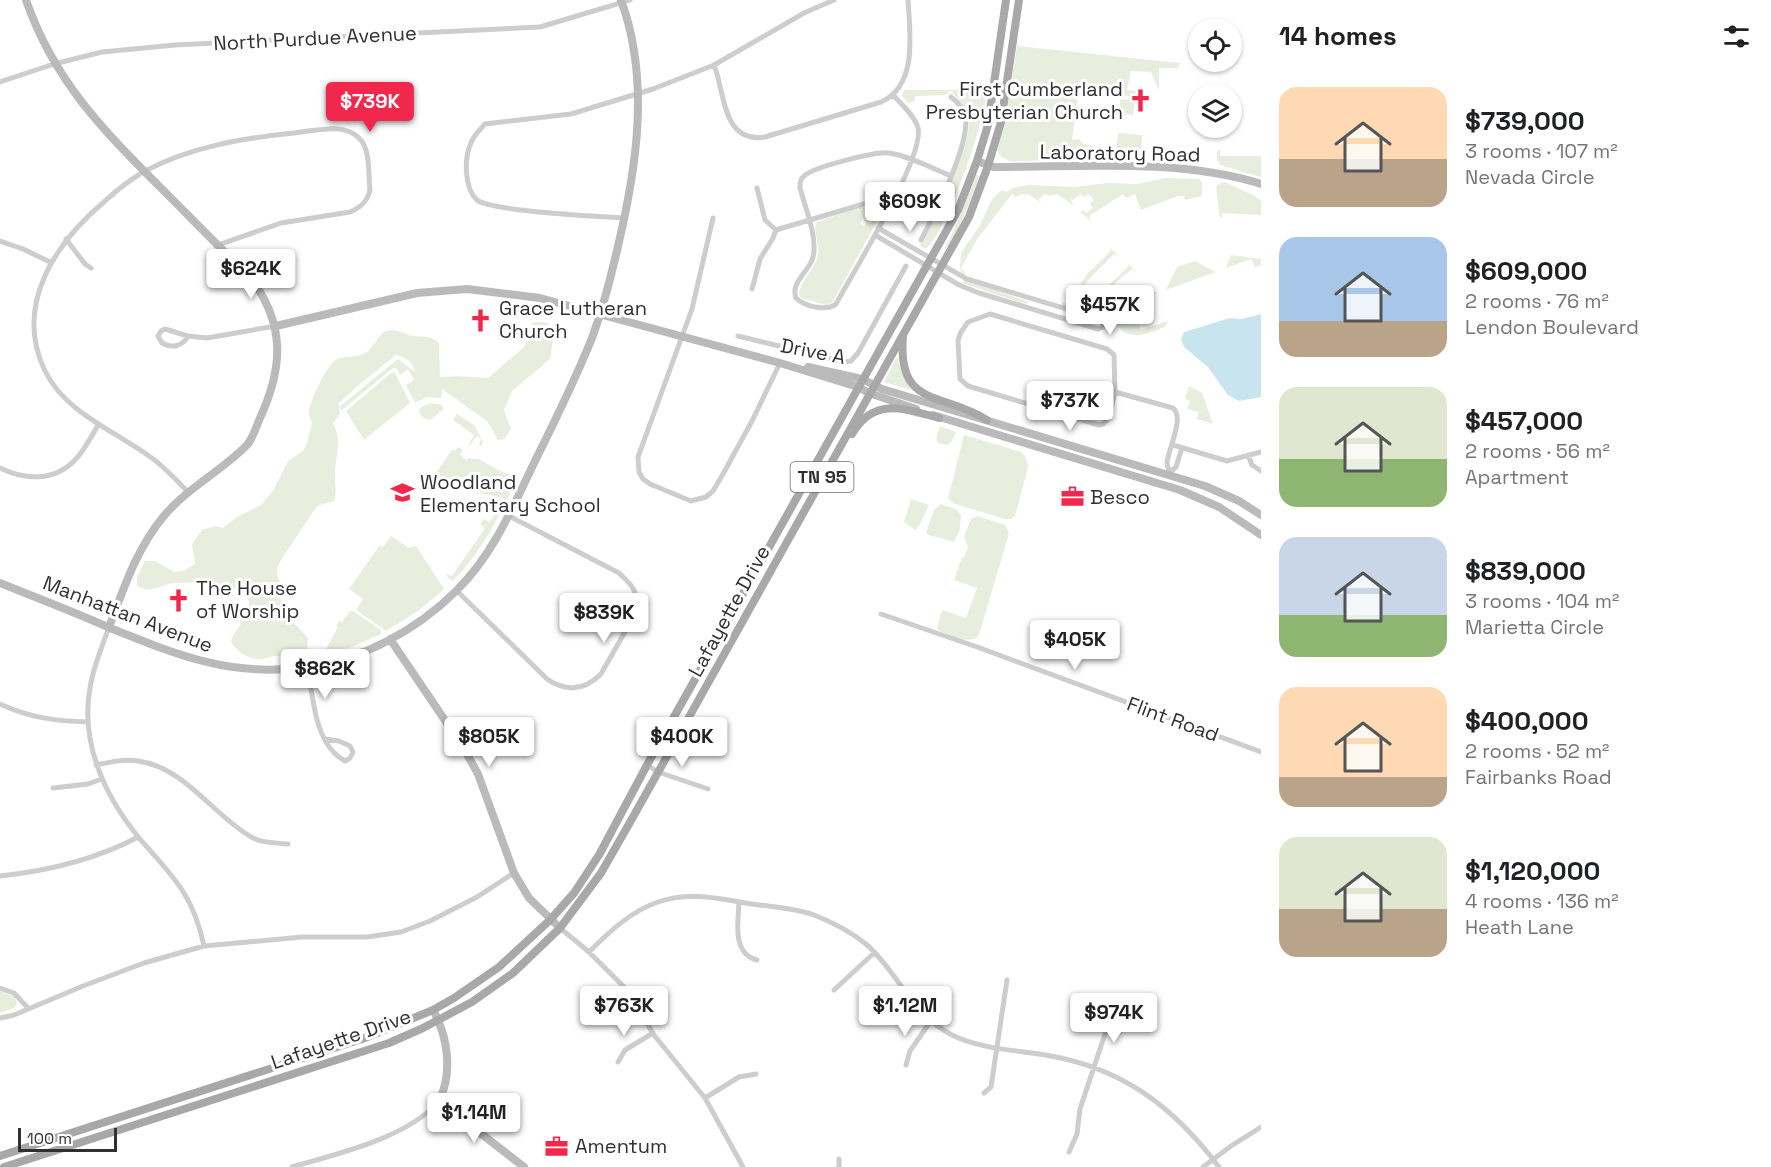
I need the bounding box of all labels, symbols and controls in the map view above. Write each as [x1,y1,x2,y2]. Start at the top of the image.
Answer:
map controls [1188,18,1242,138]
button: locate [1188,18,1242,72]
text: 14 homes [1279,19,1397,53]
street label: North Purdue Avenue [213,20,417,56]
icon: filters [1720,20,1753,53]
place label: First Cumberland Presbyterian Church [926,76,1123,125]
pin: $739K [328,82,412,133]
button: layers [1188,84,1242,138]
church icon: First Cumberland Presbyterian Church [1128,87,1154,113]
text: $739K [340,88,400,114]
text: $739,000 [1465,104,1585,138]
icon: home [1327,111,1399,183]
text: 3 rooms · 107 m² [1465,138,1618,164]
street label: Laboratory Road [1039,139,1201,167]
text: Nevada Circle [1465,164,1595,190]
pin: $609K [868,182,952,233]
text: $609K [879,188,941,214]
pin: $624K [209,249,293,300]
text: $609,000 [1465,254,1587,288]
text: $624K [220,255,282,281]
icon: home [1327,261,1399,333]
pin: $457K [1068,285,1152,336]
text: 2 rooms · 76 m² [1465,288,1609,314]
text: $457K [1080,291,1140,317]
place label: Grace Lutheran Church [499,295,647,344]
church icon: Grace Lutheran Church [468,307,494,333]
text: Lendon Boulevard [1465,314,1639,340]
street label: Drive A [778,332,848,370]
pin: $737K [1028,381,1112,432]
text: $737K [1041,387,1099,413]
text: $457,000 [1465,404,1583,438]
icon: home [1327,411,1399,483]
text: 2 rooms · 56 m² [1465,438,1610,464]
road number: TN 95 [790,462,854,492]
text: Apartment [1465,464,1569,490]
place label: Woodland Elementary School [420,469,601,518]
school or university icon: Woodland Elementary School [389,480,415,506]
office icon: Besco [1059,484,1085,510]
place label: Besco [1090,484,1150,510]
street label: Lafayette Drive [682,541,776,681]
text: $839,000 [1465,554,1586,588]
icon: home [1327,561,1399,633]
street label: Manhattan Avenue [39,570,217,658]
place label: The House of Worship [196,575,299,624]
church icon: The House of Worship [165,587,191,613]
text: 3 rooms · 104 m² [1465,588,1619,614]
pin: $839K [562,593,646,644]
text: $839K [573,599,635,625]
text: Marietta Circle [1465,614,1604,640]
pin: $405K [1033,620,1117,671]
text: $405K [1044,626,1106,652]
pin: $862K [283,649,367,700]
text: $862K [295,655,355,681]
street label: Flint Road [1123,690,1223,748]
text: $400,000 [1465,704,1589,738]
icon: home [1327,711,1399,783]
pin: $805K [447,717,531,768]
pin: $400K [640,717,724,768]
text: $805K [458,723,520,749]
text: $400K [650,723,714,749]
text: 2 rooms · 52 m² [1465,738,1609,764]
text: Fairbanks Road [1465,764,1612,790]
text: $1,120,000 [1465,854,1600,888]
icon: home [1327,861,1399,933]
text: 4 rooms · 136 m² [1465,888,1619,914]
text: Heath Lane [1465,914,1574,940]
pin: $763K [582,986,666,1037]
pin: $1.12M [856,986,954,1037]
text: $763K [594,992,654,1018]
text: $1.12M [873,992,937,1018]
pin: $974K [1072,993,1156,1044]
text: $974K [1084,999,1144,1025]
street label: Lafayette Drive [268,1003,414,1075]
pin: $1.14M [425,1093,523,1144]
text: $1.14M [441,1099,507,1125]
scale bar [18,1125,117,1152]
text: 100 m [27,1128,72,1149]
office icon: Amentum [544,1133,570,1159]
place label: Amentum [575,1133,667,1159]

